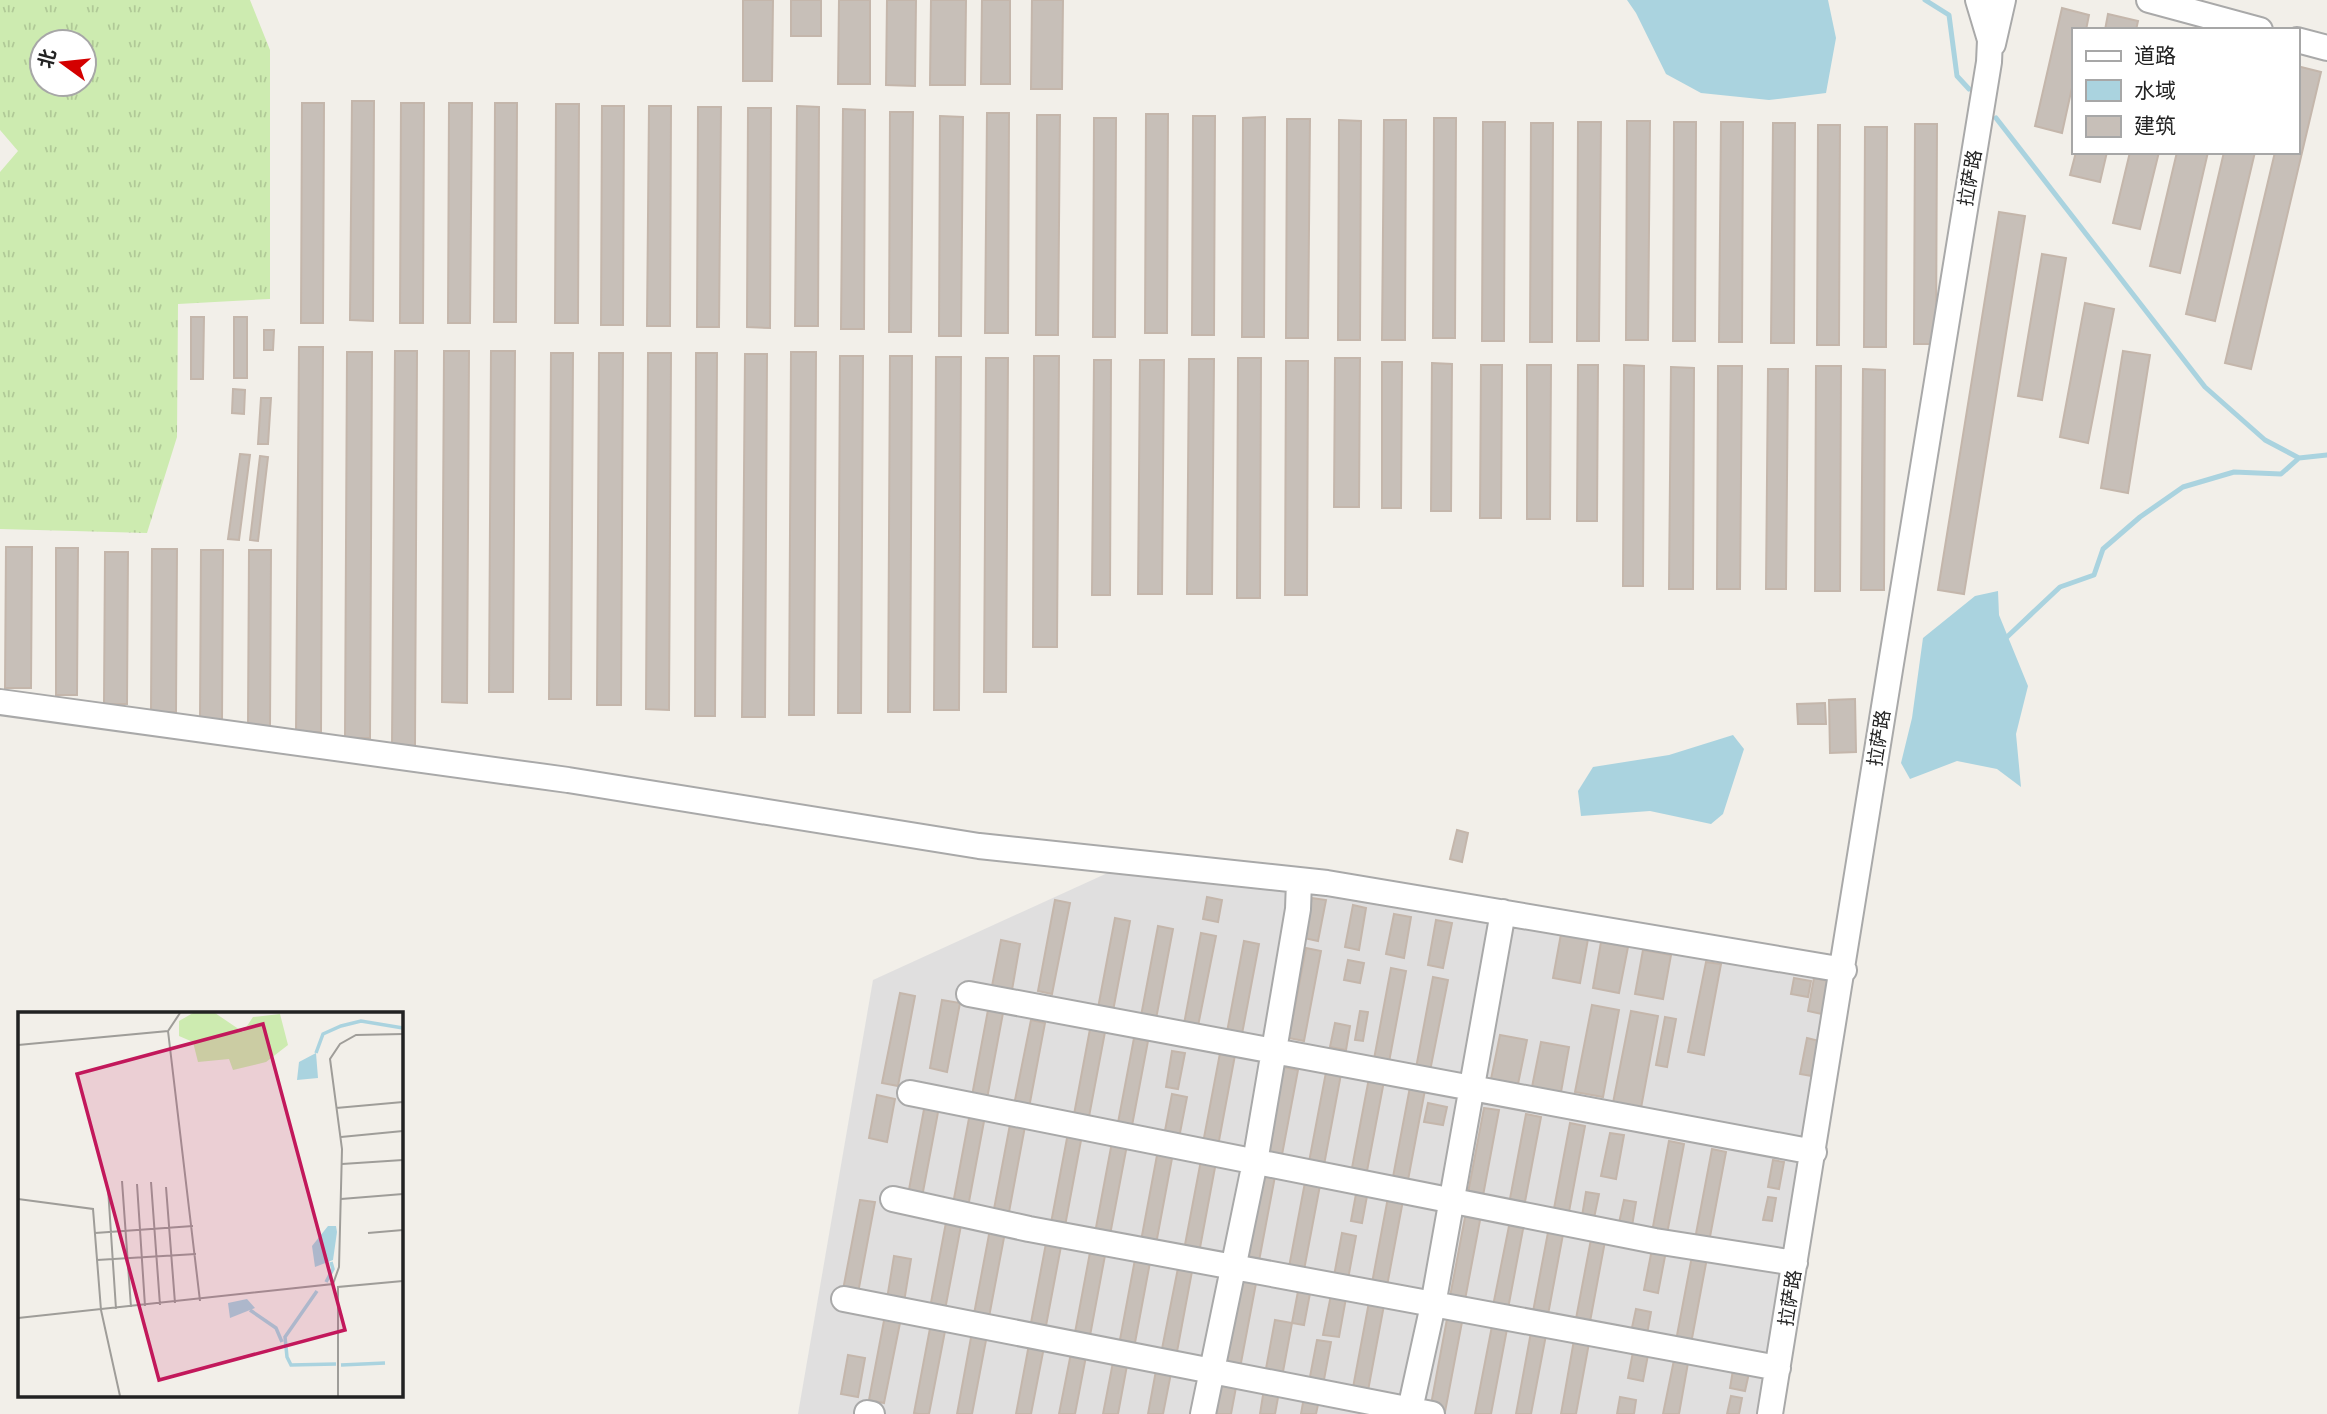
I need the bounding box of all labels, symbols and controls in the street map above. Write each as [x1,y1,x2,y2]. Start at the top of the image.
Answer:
north arrow [28,28,98,98]
legend [2072,28,2299,154]
text: 道路 [2134,43,2176,68]
text: 北 [33,47,61,71]
text: 水域 [2134,78,2176,103]
text: 建筑 [2134,113,2176,138]
street label: 拉萨路 [1954,148,1986,208]
street label: 拉萨路 [1863,708,1895,768]
inset map [18,1012,402,1396]
street label: 拉萨路 [1774,1268,1806,1328]

